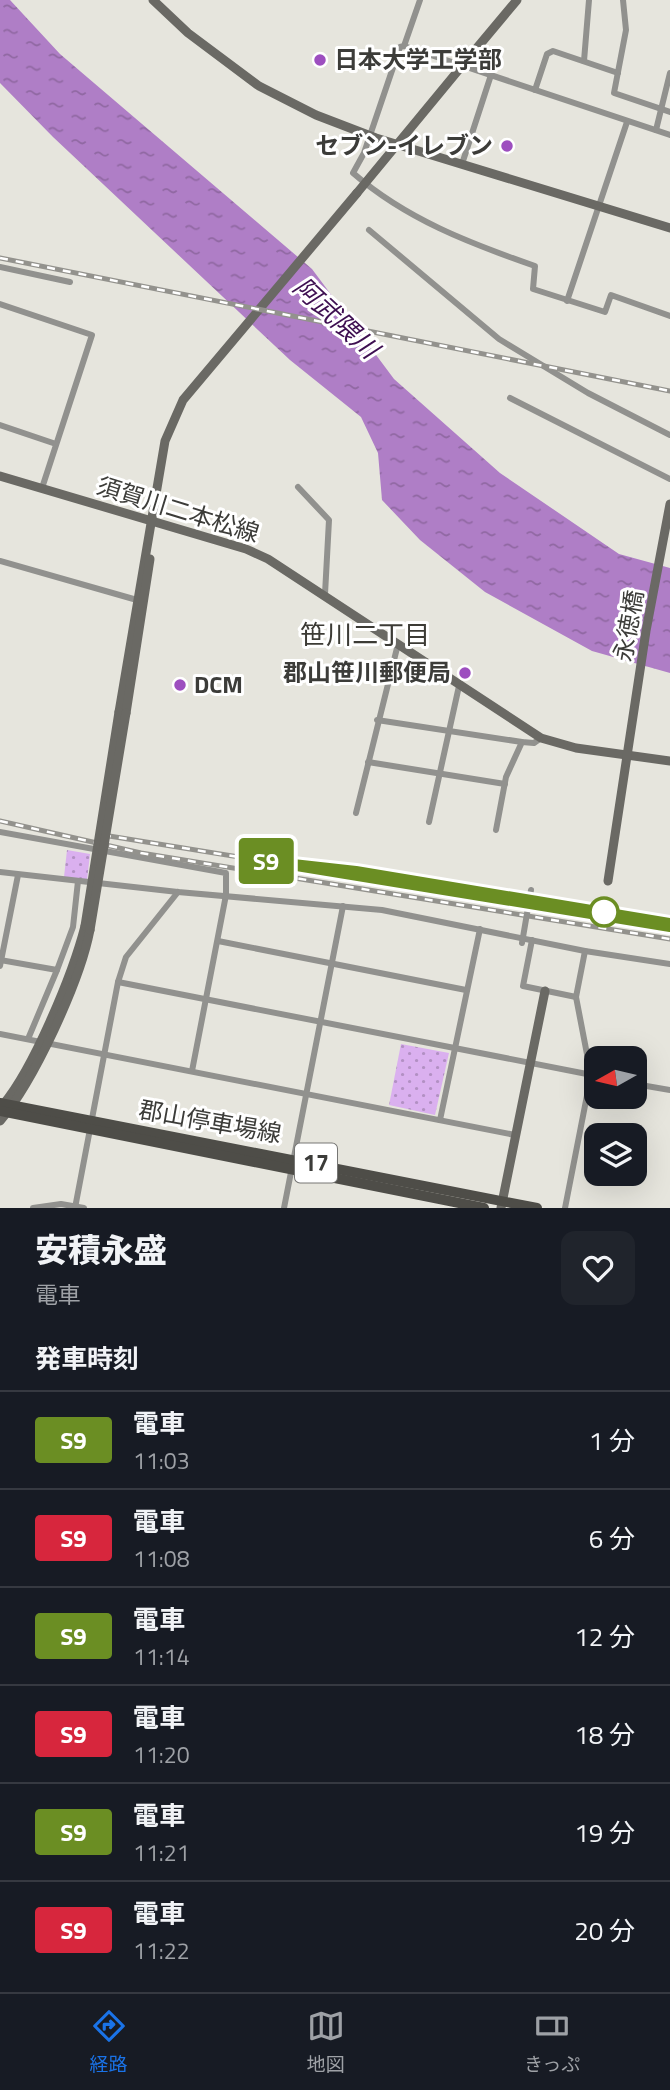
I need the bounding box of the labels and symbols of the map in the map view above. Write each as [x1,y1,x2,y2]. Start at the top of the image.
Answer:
place label: 日本大学工学部 [334,41,502,77]
marker: 日本大学工学部 [312,52,328,68]
place label: セブン-イレブン [315,127,493,163]
marker: セブン-イレブン [499,138,515,154]
water label: 阿武隈川 [285,268,390,369]
street label: 須賀川二本松線 [93,467,264,551]
street label: 永徳橋 [604,587,652,664]
district label: 笹川二丁目 [300,615,430,654]
place label: 郡山笹川郵便局 [283,654,451,690]
marker: 郡山笹川郵便局 [457,665,473,681]
place label: DCM [194,666,243,702]
marker: DCM [172,677,188,693]
line badge: S9 [234,838,298,884]
unlabelled marker [589,897,619,927]
north arrow [584,1046,648,1110]
street label: 郡山停車場線 [136,1091,284,1151]
road number: 17 [295,1144,337,1182]

